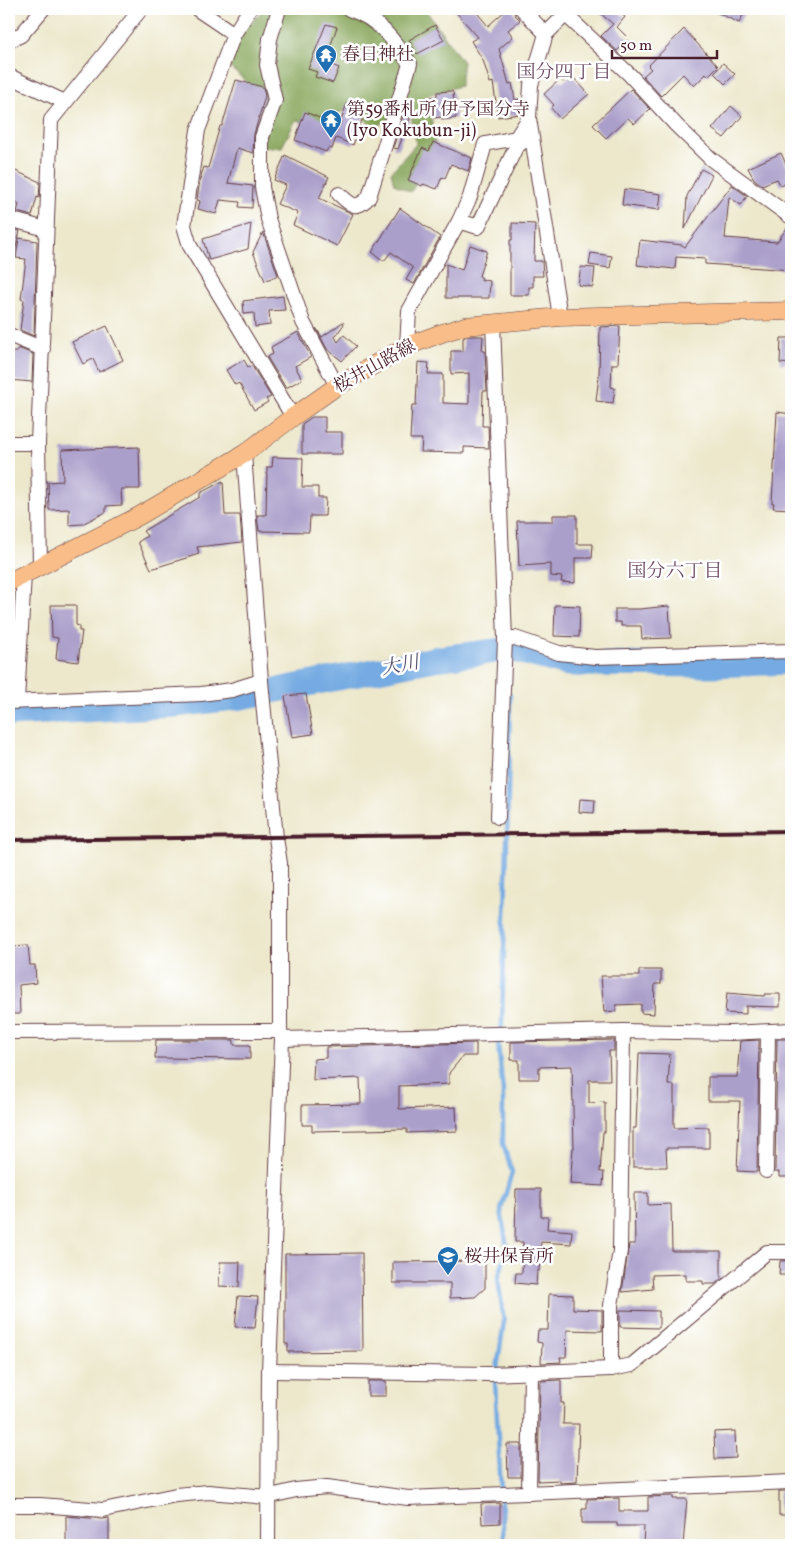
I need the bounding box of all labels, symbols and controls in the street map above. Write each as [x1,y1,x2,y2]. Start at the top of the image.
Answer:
scale bar [612,28,718,60]
text: 50 m [620,36,652,57]
temple icon: 春日神社 [314,43,338,74]
place label: 春日神社 [342,43,414,68]
district label: 国分四丁目 [516,60,612,86]
place label: 第59番札所 伊予国分寺 (Iyo Kokubun-ji) [347,98,530,144]
temple icon: 第59番札所 伊予国分寺 (Iyo Kokubun-ji) [319,108,343,139]
street label: 桜井山路線 [330,334,420,400]
district label: 国分六丁目 [627,559,723,585]
water label: 大川 [379,649,423,682]
school or university icon: 桜井保育所 [436,1245,460,1276]
place label: 桜井保育所 [464,1245,554,1270]

